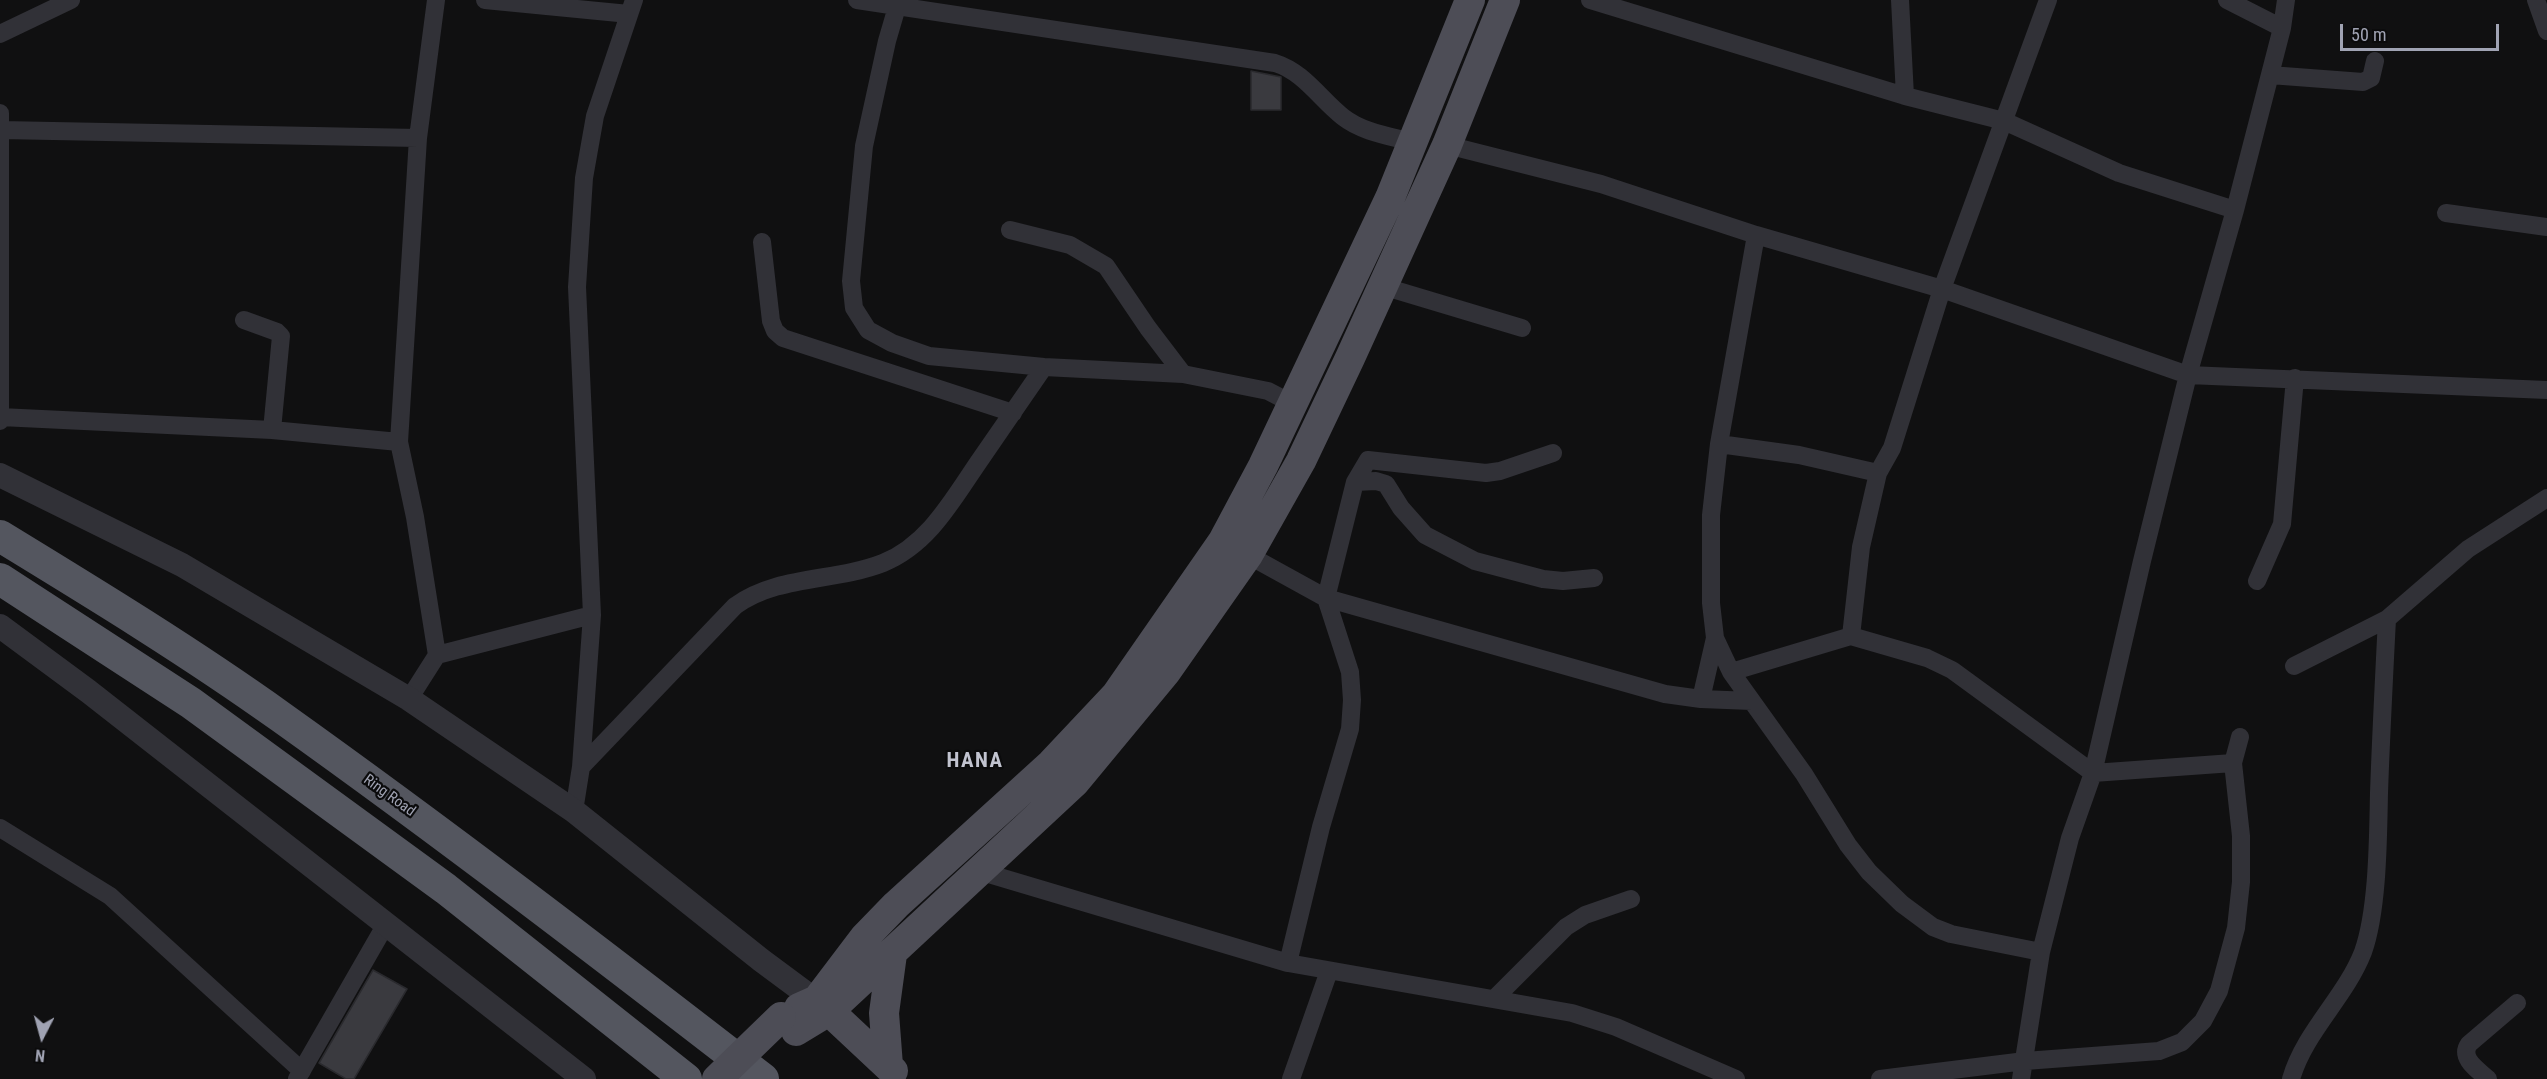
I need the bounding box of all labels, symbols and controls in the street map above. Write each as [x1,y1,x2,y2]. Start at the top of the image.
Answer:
scale bar [2343,12,2502,50]
text: 50 m [2351,24,2386,45]
district label: HANA [946,749,1004,775]
street label: Ring Road [360,771,418,821]
north arrow [12,1007,72,1067]
text: N [34,1045,46,1065]

